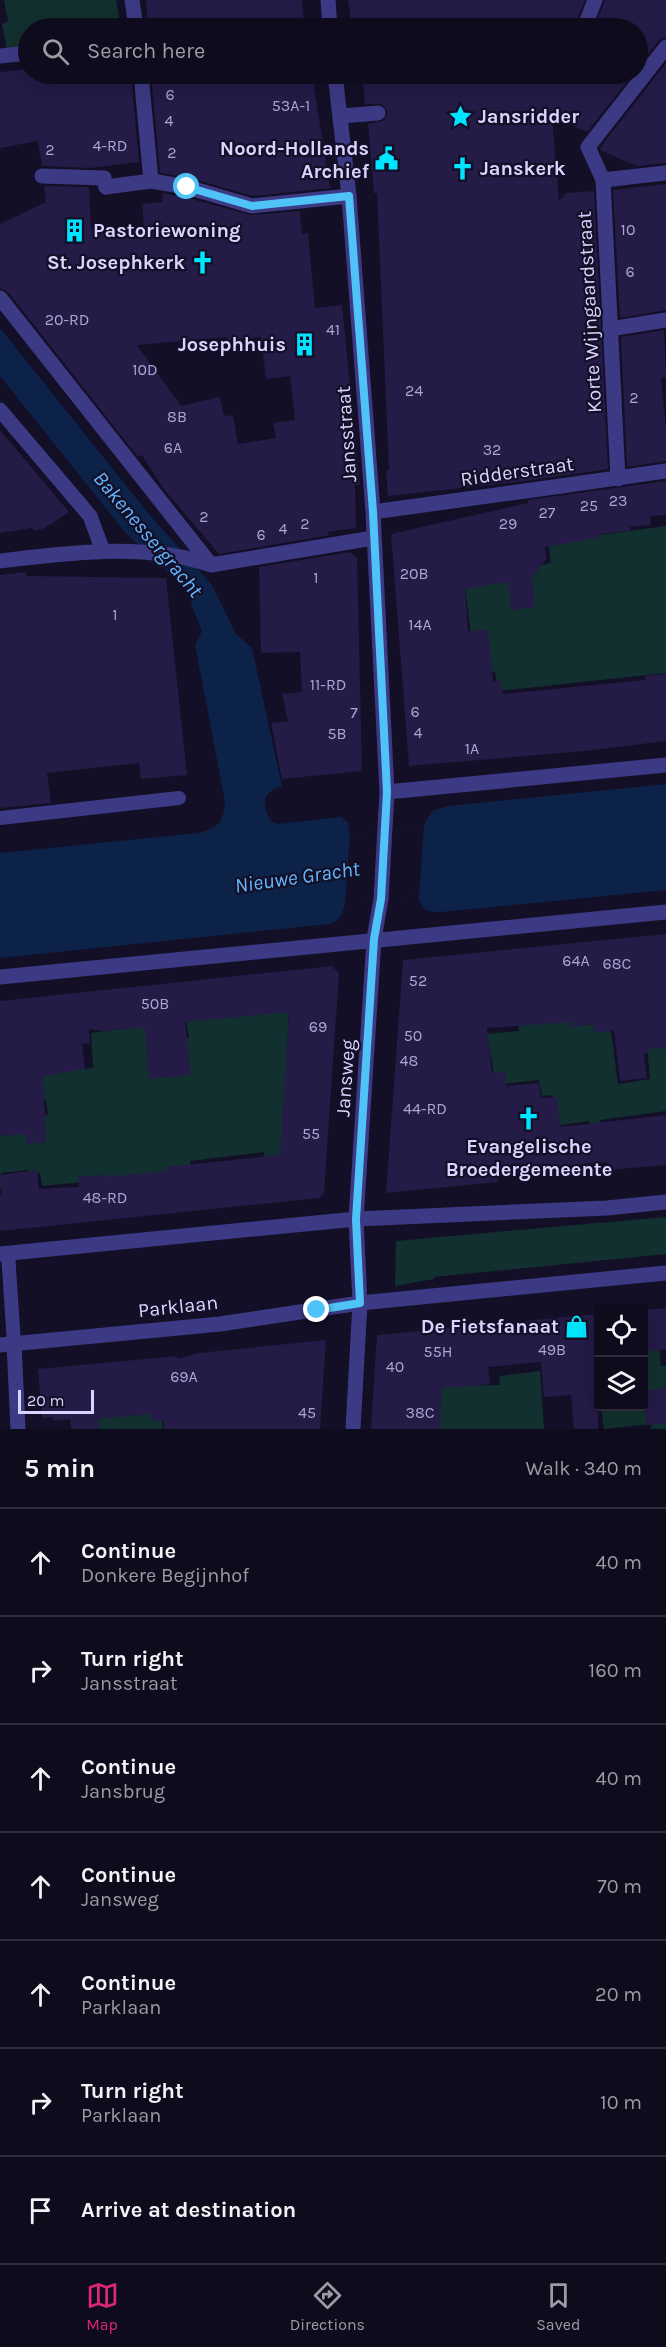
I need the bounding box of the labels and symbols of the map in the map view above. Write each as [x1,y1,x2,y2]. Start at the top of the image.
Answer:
house number: 6 [165,85,175,104]
house number: 53A-1 [272,96,310,115]
place icon: Jansridder [447,103,473,129]
place label: Jansridder [478,105,579,128]
house number: 4 [165,111,174,130]
house number: 4-RD [93,136,127,155]
place label: Noord-Hollands Archief [220,137,370,183]
house number: 2 [45,140,55,159]
house number: 2 [167,143,177,162]
public building icon: Noord-Hollands Archief [374,146,400,172]
church icon: Janskerk [449,155,475,181]
place label: Janskerk [480,157,566,180]
route start [173,173,199,199]
street label: Korte Wijngaardstraat [573,210,606,414]
building icon: Pastoriewoning [62,217,88,243]
place label: Pastoriewoning [93,219,241,242]
house number: 10 [621,220,635,239]
church icon: St. Josephkerk [190,249,216,275]
place label: St. Josephkerk [47,251,185,274]
house number: 6 [625,262,635,281]
house number: 20-RD [45,310,89,329]
house number: 41 [326,320,340,339]
building icon: Josephhuis [291,331,317,357]
place label: Josephhuis [178,333,286,356]
house number: 10D [132,360,158,379]
house number: 24 [405,381,423,400]
street label: Jansstraat [332,385,361,483]
house number: 2 [629,388,639,407]
house number: 8B [167,407,187,426]
house number: 6A [164,438,182,457]
house number: 32 [483,440,501,459]
street label: Ridderstraat [459,452,576,491]
water label: Bakenessergracht [88,466,208,603]
house number: 23 [609,491,627,510]
house number: 25 [580,496,598,515]
house number: 27 [539,503,556,522]
house number: 2 [199,507,209,526]
house number: 2 [300,514,310,533]
house number: 29 [499,514,517,533]
house number: 4 [279,519,288,538]
house number: 6 [256,525,266,544]
house number: 20B [400,564,428,583]
house number: 1 [313,568,319,587]
house number: 1 [112,605,118,624]
house number: 14A [408,615,432,634]
house number: 11-RD [310,675,346,694]
house number: 6 [410,702,420,721]
house number: 7 [350,703,358,722]
house number: 4 [414,723,423,742]
house number: 5B [328,724,346,743]
house number: 1A [465,739,479,758]
water label: Nieuwe Gracht [233,856,362,898]
house number: 64A [562,951,590,970]
house number: 68C [603,954,632,973]
house number: 52 [409,971,427,990]
house number: 50B [141,994,169,1013]
house number: 69 [309,1017,327,1036]
house number: 50 [404,1026,422,1045]
street label: Jansweg [331,1038,360,1118]
house number: 48 [400,1051,418,1070]
house number: 44-RD [403,1099,447,1118]
church icon: Evangelische Broedergemeente [516,1106,542,1132]
house number: 55 [302,1124,320,1143]
place label: Evangelische Broedergemeente [446,1135,612,1181]
house number: 48-RD [83,1188,127,1207]
street label: Parklaan [137,1291,219,1322]
route end [303,1296,329,1322]
shop icon: De Fietsfanaat [564,1313,590,1339]
place label: De Fietsfanaat [421,1315,559,1338]
house number: 49B [538,1340,566,1359]
house number: 55H [424,1342,452,1361]
house number: 40 [386,1357,404,1376]
house number: 69A [170,1367,198,1386]
scale bar [18,1387,94,1414]
house number: 45 [298,1403,316,1422]
house number: 38C [405,1403,435,1422]

